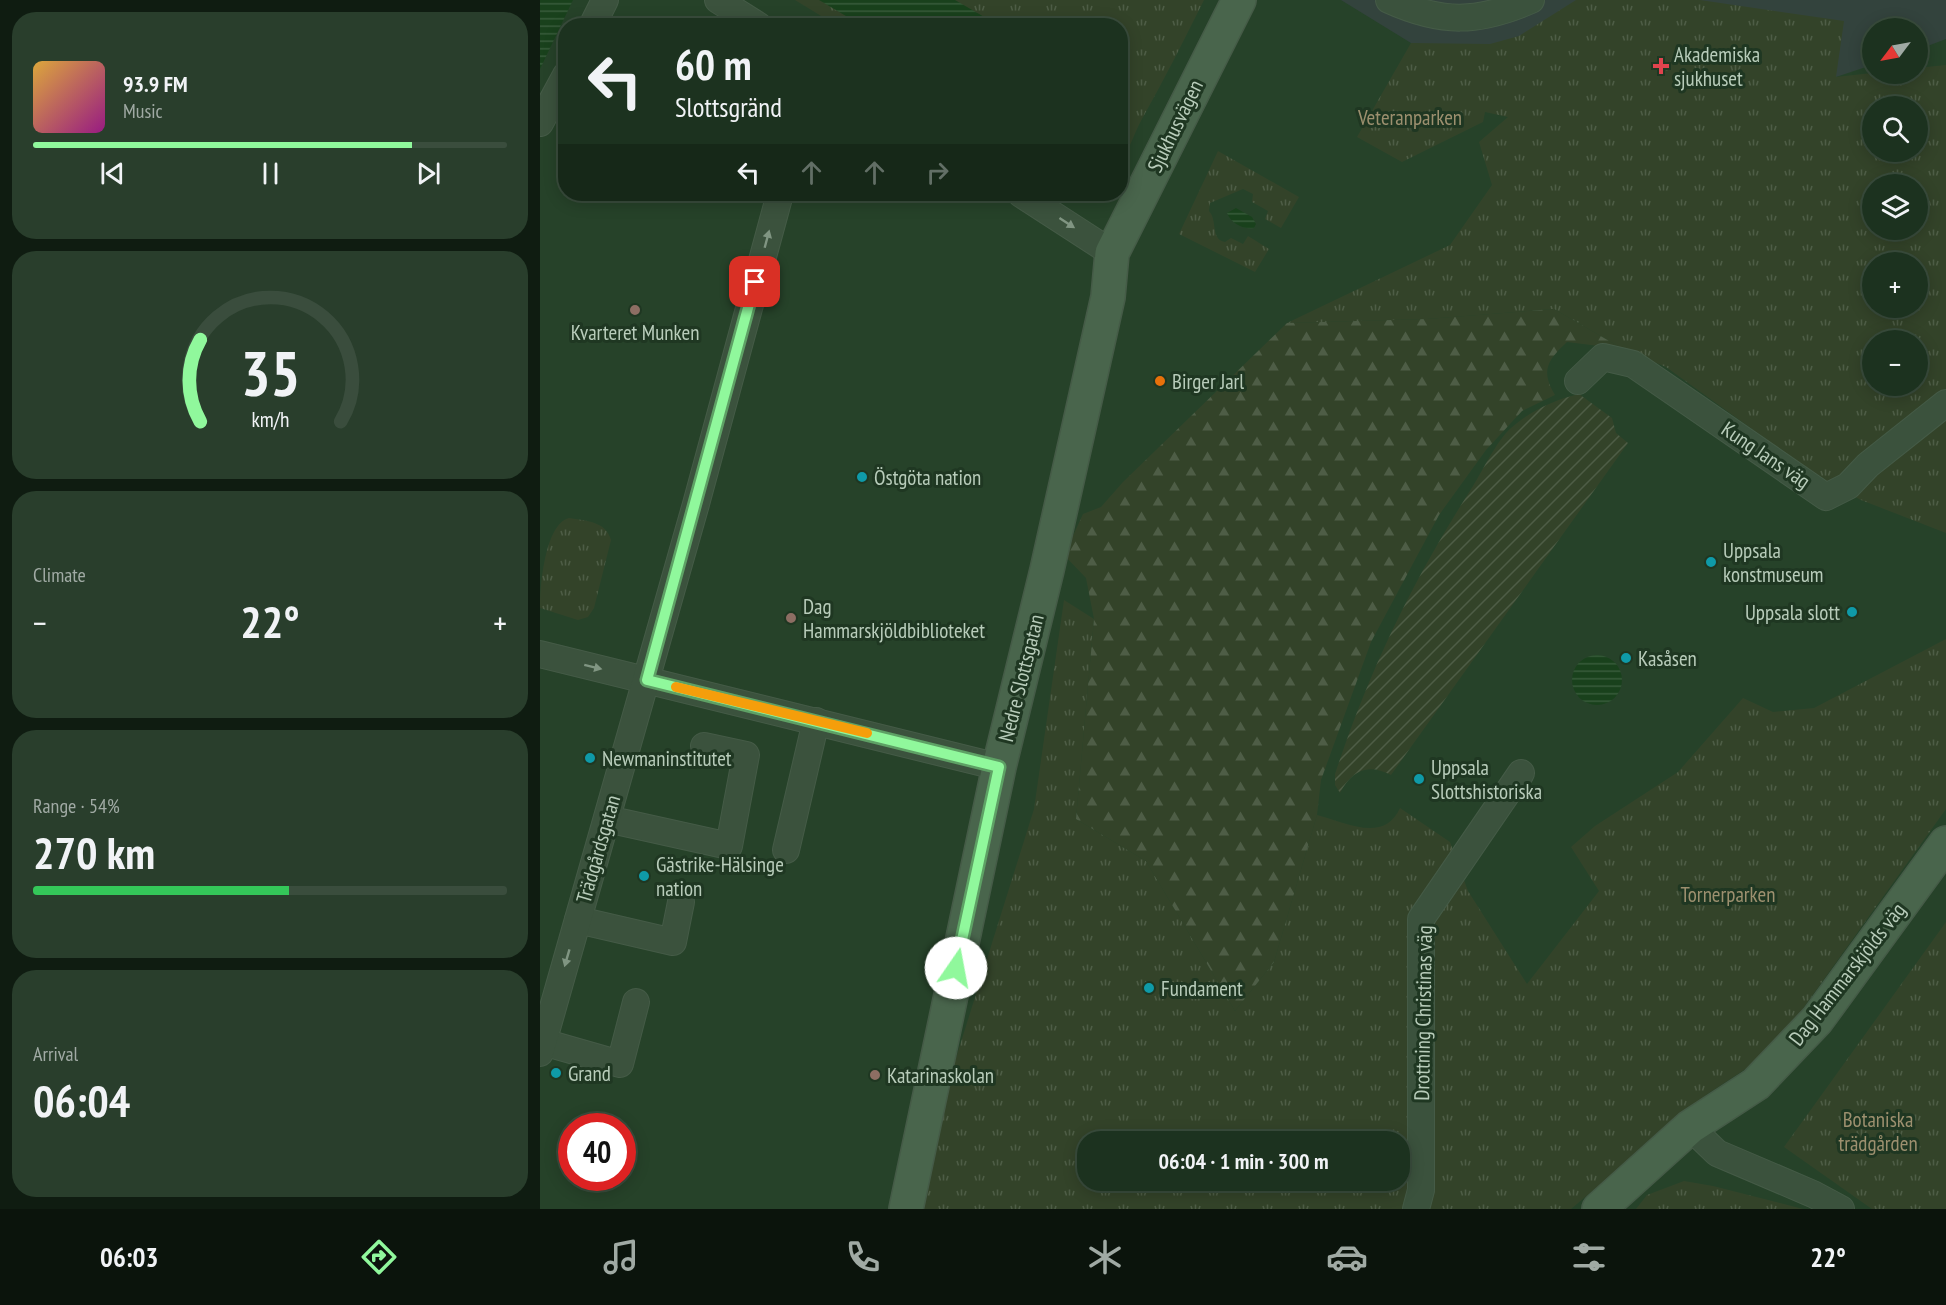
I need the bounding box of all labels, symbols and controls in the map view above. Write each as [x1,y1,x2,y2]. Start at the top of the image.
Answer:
north arrow [1862,18,1928,84]
map controls [1862,18,1928,396]
text: 60 m [675,37,752,92]
place label: Akademiska sjukhuset [1674,41,1760,92]
icon: left [576,42,654,120]
marker: Akademiska sjukhuset [1652,57,1670,75]
text: 93.9 FM [123,70,188,98]
street label: Sjukhusvägen [1141,75,1209,177]
text: Slottsgränd [675,90,782,124]
button: search [1862,96,1928,162]
text: Music [123,98,163,124]
park label: Veteranparken [1357,104,1462,131]
icon: left [732,156,765,189]
icon: ahead [795,156,828,189]
icon: ahead [858,156,891,189]
icon: right [921,156,954,189]
icon: previous [96,157,129,190]
icon: pause [254,157,287,190]
icon: next [412,157,445,190]
button: layers [1862,174,1928,240]
one-way arrow [1059,217,1075,228]
one-way arrow [763,230,772,248]
button: + [1862,252,1928,318]
pin [729,256,780,307]
icon: arrive [738,265,771,298]
marker: Kvarteret Munken [628,303,642,317]
place label: Kvarteret Munken [571,319,699,346]
button: − [1862,330,1928,396]
text: 35 [240,332,300,413]
place label: Birger Jarl [1172,368,1244,395]
marker: Birger Jarl [1153,374,1167,388]
text: km/h [251,406,289,434]
street label: Kung Jans väg [1716,415,1816,495]
place label: Östgöta nation [874,464,981,491]
marker: Östgöta nation [855,470,869,484]
place label: Uppsala konstmuseum [1723,537,1823,588]
marker: Uppsala konstmuseum [1704,555,1718,569]
text: Climate [33,562,86,588]
text: 22° [240,592,300,650]
place label: Dag Hammarskjöldbiblioteket [803,593,985,644]
place label: Uppsala slott [1745,599,1840,626]
text: − [33,601,47,644]
text: + [493,601,507,644]
marker: Uppsala slott [1845,605,1859,619]
marker: Dag Hammarskjöldbiblioteket [784,611,798,625]
street label: Nedre Slottsgatan [992,611,1050,745]
place label: Kasåsen [1638,645,1697,672]
marker: Kasåsen [1619,651,1633,665]
one-way arrow [584,663,602,673]
place label: Newmaninstitutet [602,745,732,772]
marker: Newmaninstitutet [583,751,597,765]
place label: Uppsala Slottshistoriska [1431,754,1542,805]
marker: Uppsala Slottshistoriska [1412,772,1426,786]
street label: Trädgårdsgatan [570,792,626,906]
text: Range · 54% [33,793,120,819]
text: 270 km [33,823,155,881]
place label: Gästrike-Hälsinge nation [656,851,784,902]
marker: Gästrike-Hälsinge nation [637,869,651,883]
park label: Tornerparken [1681,881,1775,908]
street label: Dag Hammarskjölds väg [1783,897,1911,1051]
street label: Drottning Christinas väg [1408,925,1438,1101]
position arrow [924,936,988,1000]
one-way arrow [562,950,571,968]
place label: Fundament [1161,975,1243,1002]
marker: Fundament [1142,981,1156,995]
text: Arrival [33,1041,78,1067]
place label: Grand [568,1060,611,1087]
place label: Katarinaskolan [887,1062,994,1089]
marker: Grand [549,1066,563,1080]
marker: Katarinaskolan [868,1068,882,1082]
text: 06:04 [33,1071,130,1129]
park label: Botaniska trädgården [1838,1106,1918,1157]
speed limit sign: 40 [558,1113,636,1191]
text: 06:04 · 1 min · 300 m [1158,1147,1329,1175]
icon: directions [358,1236,400,1278]
icon: music [600,1236,642,1278]
icon: phone [842,1236,884,1278]
icon: climate [1084,1236,1126,1278]
icon: car [1326,1236,1368,1278]
icon: filters [1568,1236,1610,1278]
text: 06:03 [100,1240,158,1274]
text: 22° [1810,1240,1846,1274]

